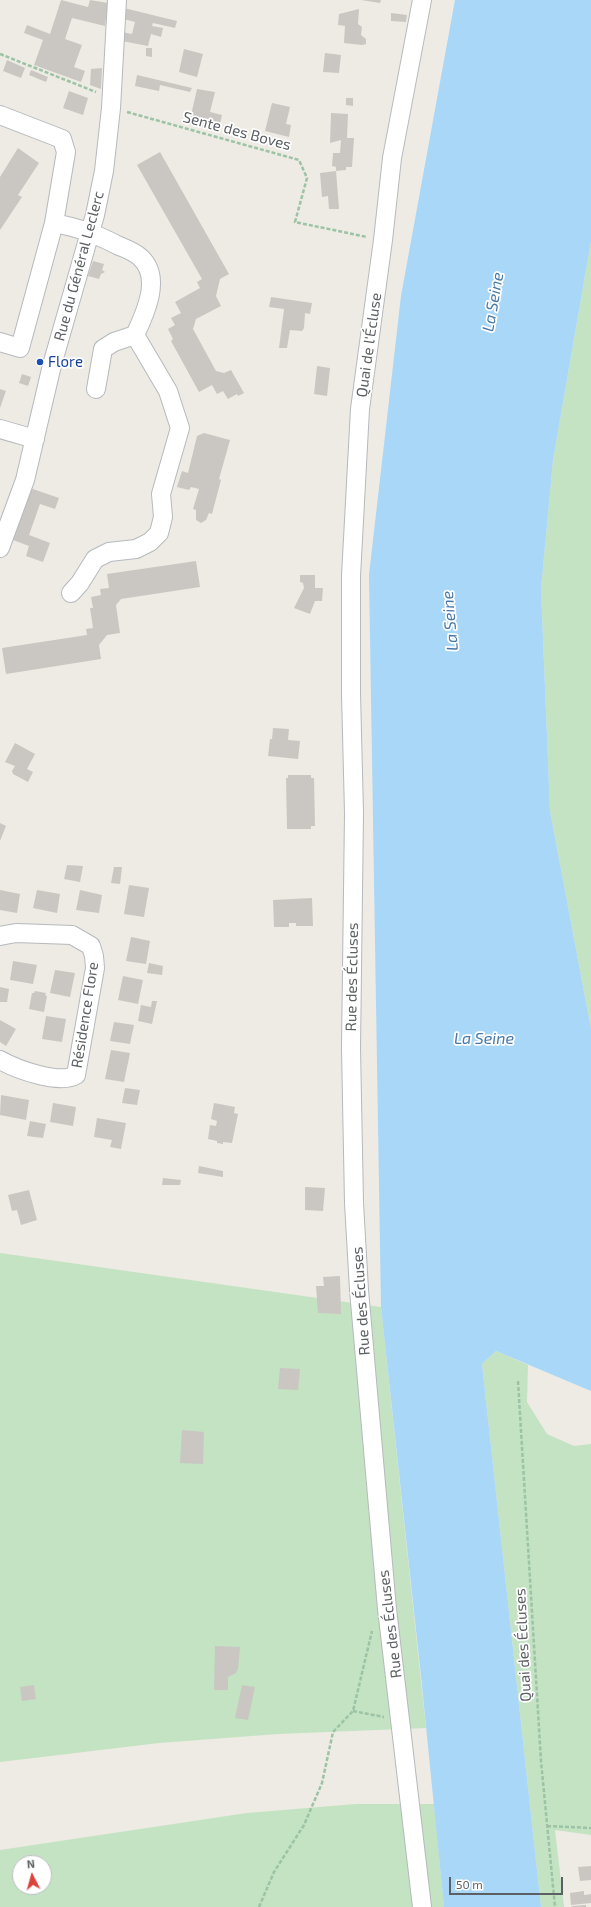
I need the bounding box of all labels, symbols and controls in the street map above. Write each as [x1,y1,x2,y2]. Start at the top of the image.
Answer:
street label: Sente des Boves [181,108,293,154]
street label: Rue du Général Leclerc [50,189,108,343]
water label: La Seine [478,271,508,333]
street label: Quai de l'Écluse [353,291,385,399]
place label: Flore [48,353,83,371]
marker: Flore [35,357,45,367]
water label: La Seine [438,590,462,652]
street label: Rue des Écluses [342,922,362,1032]
street label: Résidence Flore [68,961,102,1069]
water label: La Seine [454,1029,514,1049]
street label: Rue des Écluses [348,1246,374,1356]
street label: Rue des Écluses [374,1569,406,1679]
street label: Quai des Écluses [511,1588,535,1702]
north arrow [12,1855,52,1895]
text: N [26,1857,35,1870]
scale bar [451,1869,565,1895]
text: 50 m [456,1877,483,1891]

